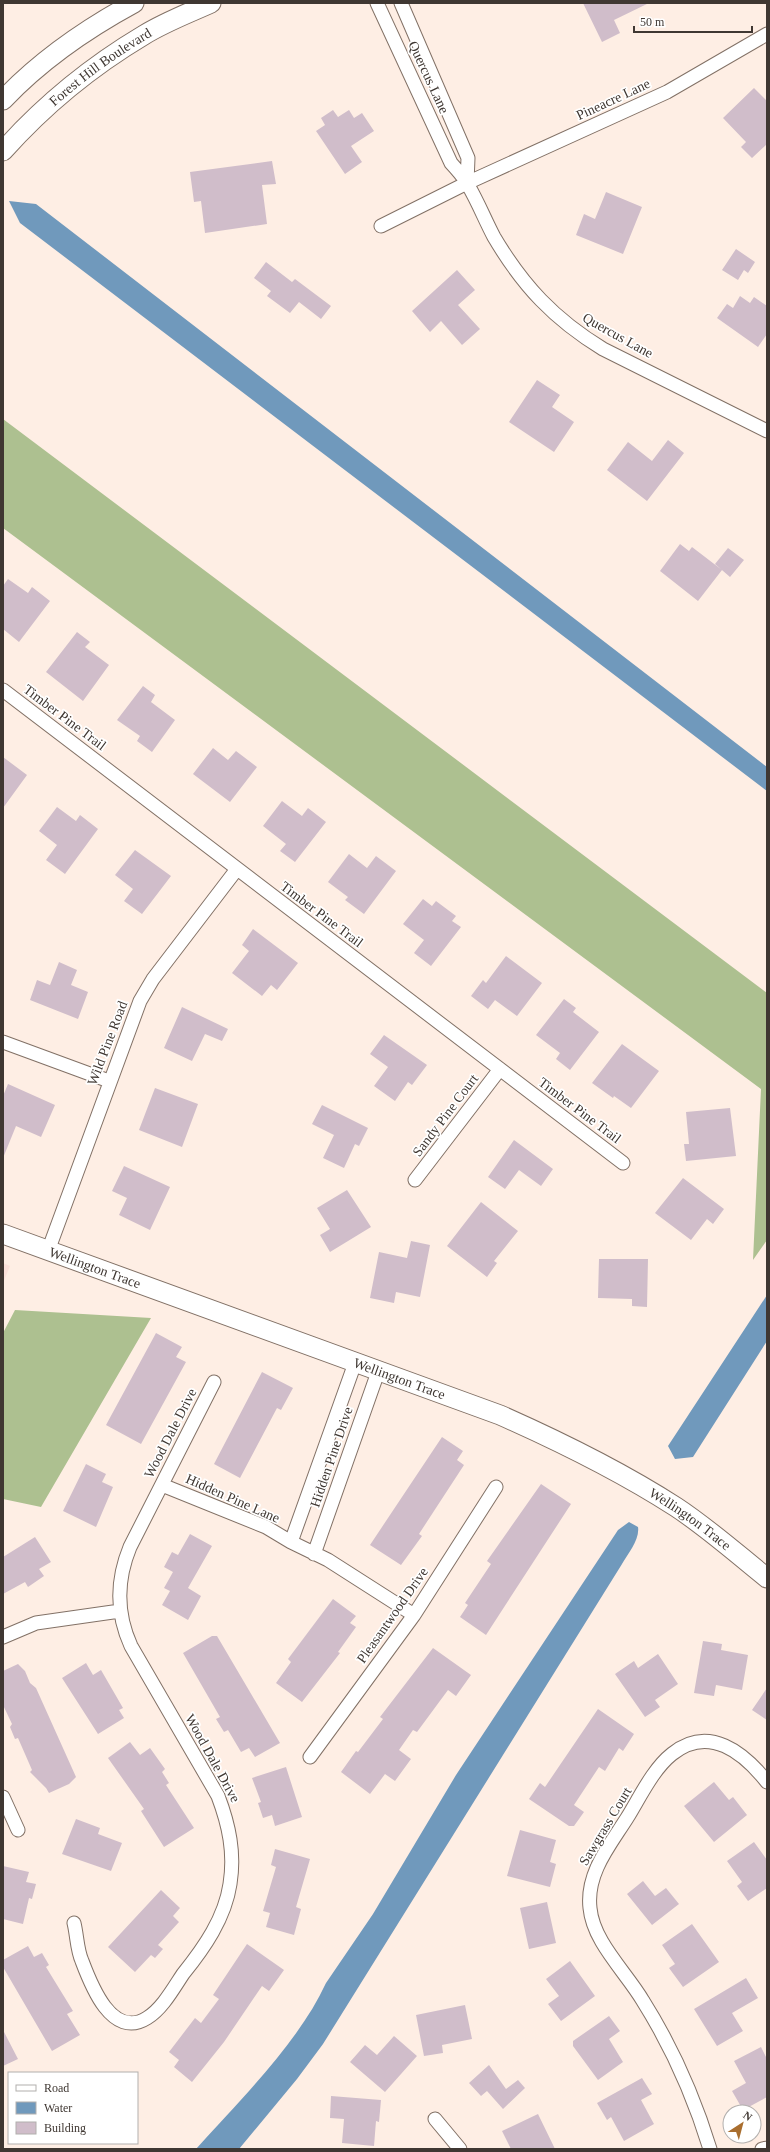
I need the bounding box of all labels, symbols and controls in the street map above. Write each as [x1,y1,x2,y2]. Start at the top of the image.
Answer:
scale bar [634,8,752,34]
text: 50 m [640,15,665,29]
street label: Forest Hill Boulevard [46,25,154,109]
street label: Quercus Lane [405,39,452,116]
street label: Pineacre Lane [574,76,652,123]
street label: Quercus Lane [580,310,656,361]
street label: Timber Pine Trail [21,682,109,753]
street label: Timber Pine Trail [278,879,366,950]
street label: Wild Pine Road [85,999,130,1087]
street label: Sandy Pine Court [410,1071,481,1159]
street label: Timber Pine Trail [536,1075,624,1146]
street label: Wellington Trace [47,1244,143,1292]
street label: Wellington Trace [351,1355,447,1402]
street label: Wood Dale Drive [141,1386,199,1480]
street label: Hidden Pine Drive [307,1405,356,1509]
street label: Hidden Pine Lane [184,1471,282,1526]
street label: Wellington Trace [646,1485,734,1553]
street label: Pleasantwood Drive [354,1565,431,1666]
street label: Wood Dale Drive [182,1712,243,1805]
street label: Sawgrass Court [576,1784,635,1868]
legend [8,2072,138,2144]
text: Road [44,2081,69,2095]
text: Water [44,2101,72,2115]
north arrow [722,2104,762,2144]
text: N [741,2109,755,2123]
text: Building [44,2121,86,2135]

